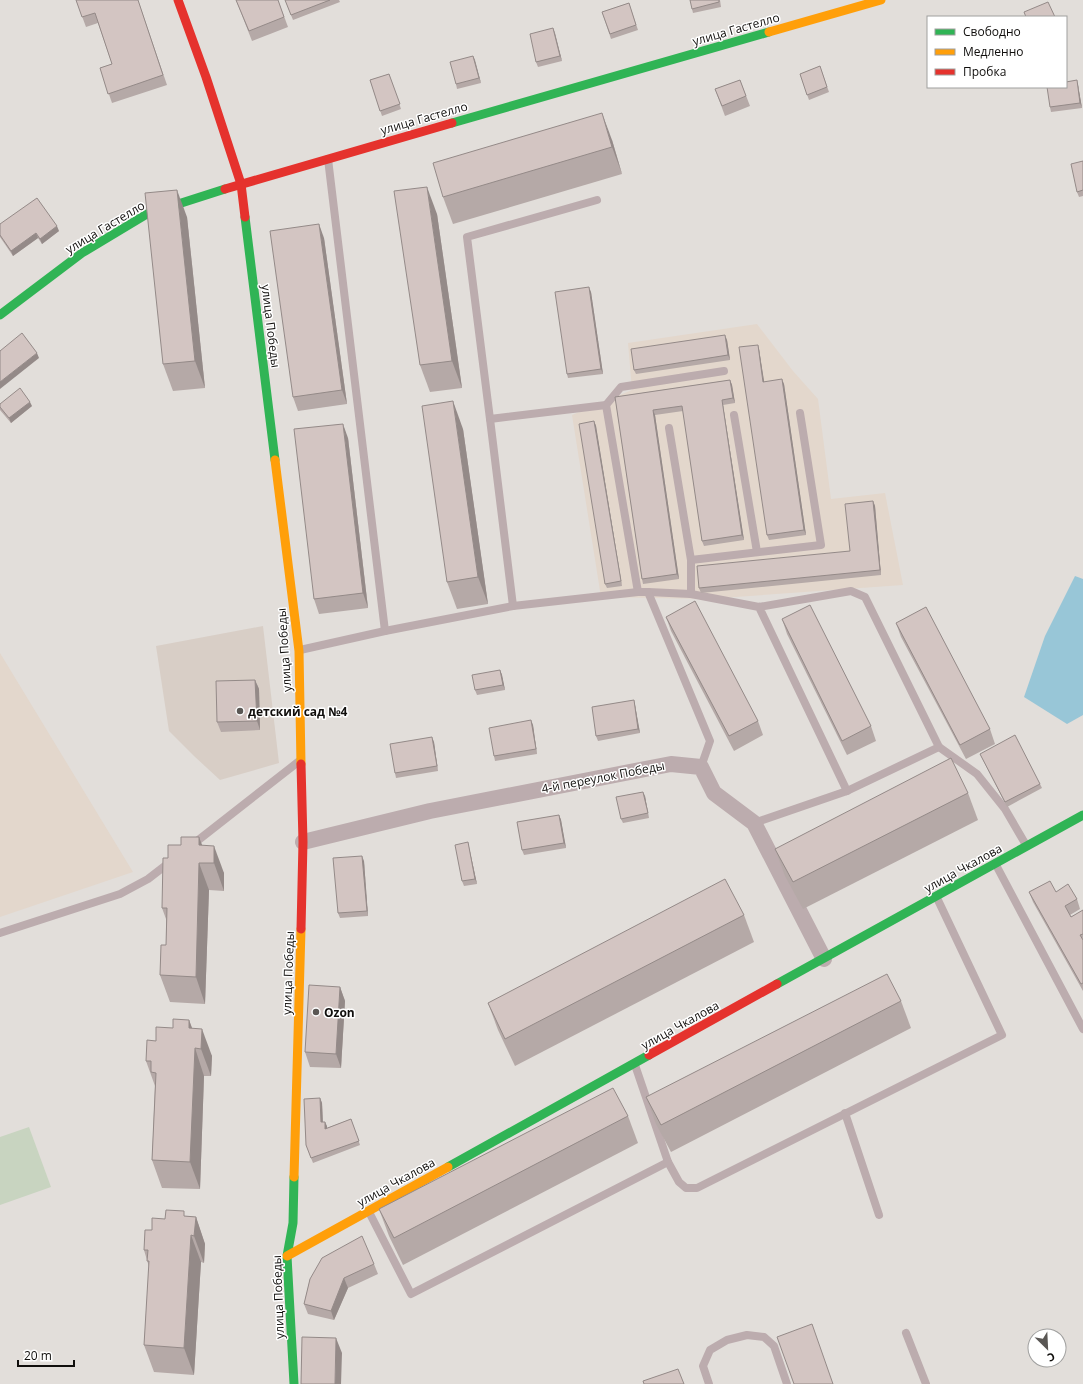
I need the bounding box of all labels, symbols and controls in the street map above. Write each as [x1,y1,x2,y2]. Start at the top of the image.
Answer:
street label: улица Гастелло [690,8,782,50]
legend [927,16,1067,88]
text: Свободно [963,23,1021,40]
text: Медленно [963,43,1023,60]
text: Пробка [963,63,1006,80]
street label: улица Гастелло [378,97,470,139]
street label: улица Гастелло [62,197,148,257]
street label: улица Победы [257,283,285,369]
street label: улица Победы [273,608,295,692]
place label: детский сад №4 [248,703,348,720]
marker: детский сад №4 [235,706,245,716]
street label: 4-й переулок Победы [540,757,666,797]
street label: улица Чкалова [921,840,1005,896]
street label: улица Победы [278,931,298,1015]
street label: улица Чкалова [638,997,722,1053]
place label: Ozon [324,1004,355,1021]
marker: Ozon [311,1007,321,1017]
street label: улица Чкалова [354,1154,438,1210]
street label: улица Победы [268,1255,288,1339]
north arrow [1027,1328,1067,1368]
scale bar [18,1342,74,1368]
text: 20 m [24,1347,52,1364]
text: С [1045,1349,1058,1366]

